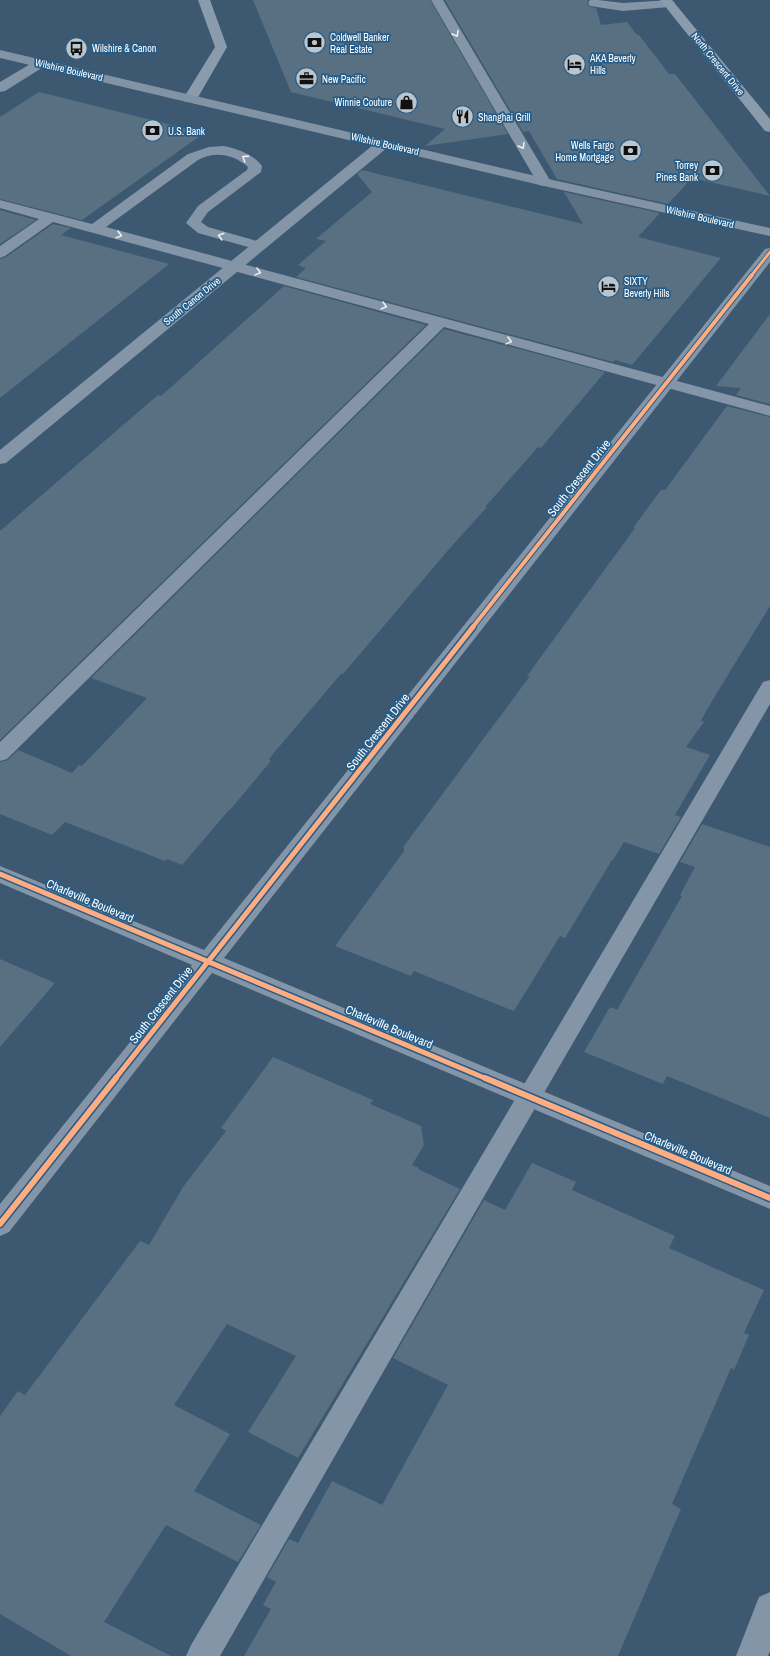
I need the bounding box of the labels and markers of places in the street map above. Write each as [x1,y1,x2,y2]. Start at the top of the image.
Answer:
bank icon: Coldwell Banker Real Estate [301,30,327,56]
place label: Coldwell Banker Real Estate [330,31,390,56]
bus stop icon: Wilshire & Canon [63,35,89,61]
place label: Wilshire & Canon [92,42,156,55]
hotel icon: AKA Beverly Hills [562,51,588,77]
place label: AKA Beverly Hills [589,52,636,77]
office icon: New Pacific [294,66,320,92]
place label: New Pacific [322,73,366,86]
shop icon: Winnie Couture [394,89,420,115]
place label: Winnie Couture [335,96,392,109]
restaurant icon: Shanghai Grill [450,104,476,130]
place label: Shanghai Grill [478,111,531,124]
bank icon: U.S. Bank [139,118,165,144]
place label: U.S. Bank [168,125,206,138]
bank icon: Wells Fargo Home Mortgage [617,138,643,164]
place label: Wells Fargo Home Mortgage [555,139,614,164]
bank icon: Torrey Pines Bank [700,158,726,184]
place label: Torrey Pines Bank [656,159,699,184]
hotel icon: SIXTY Beverly Hills [596,274,622,300]
place label: SIXTY Beverly Hills [624,275,670,300]

